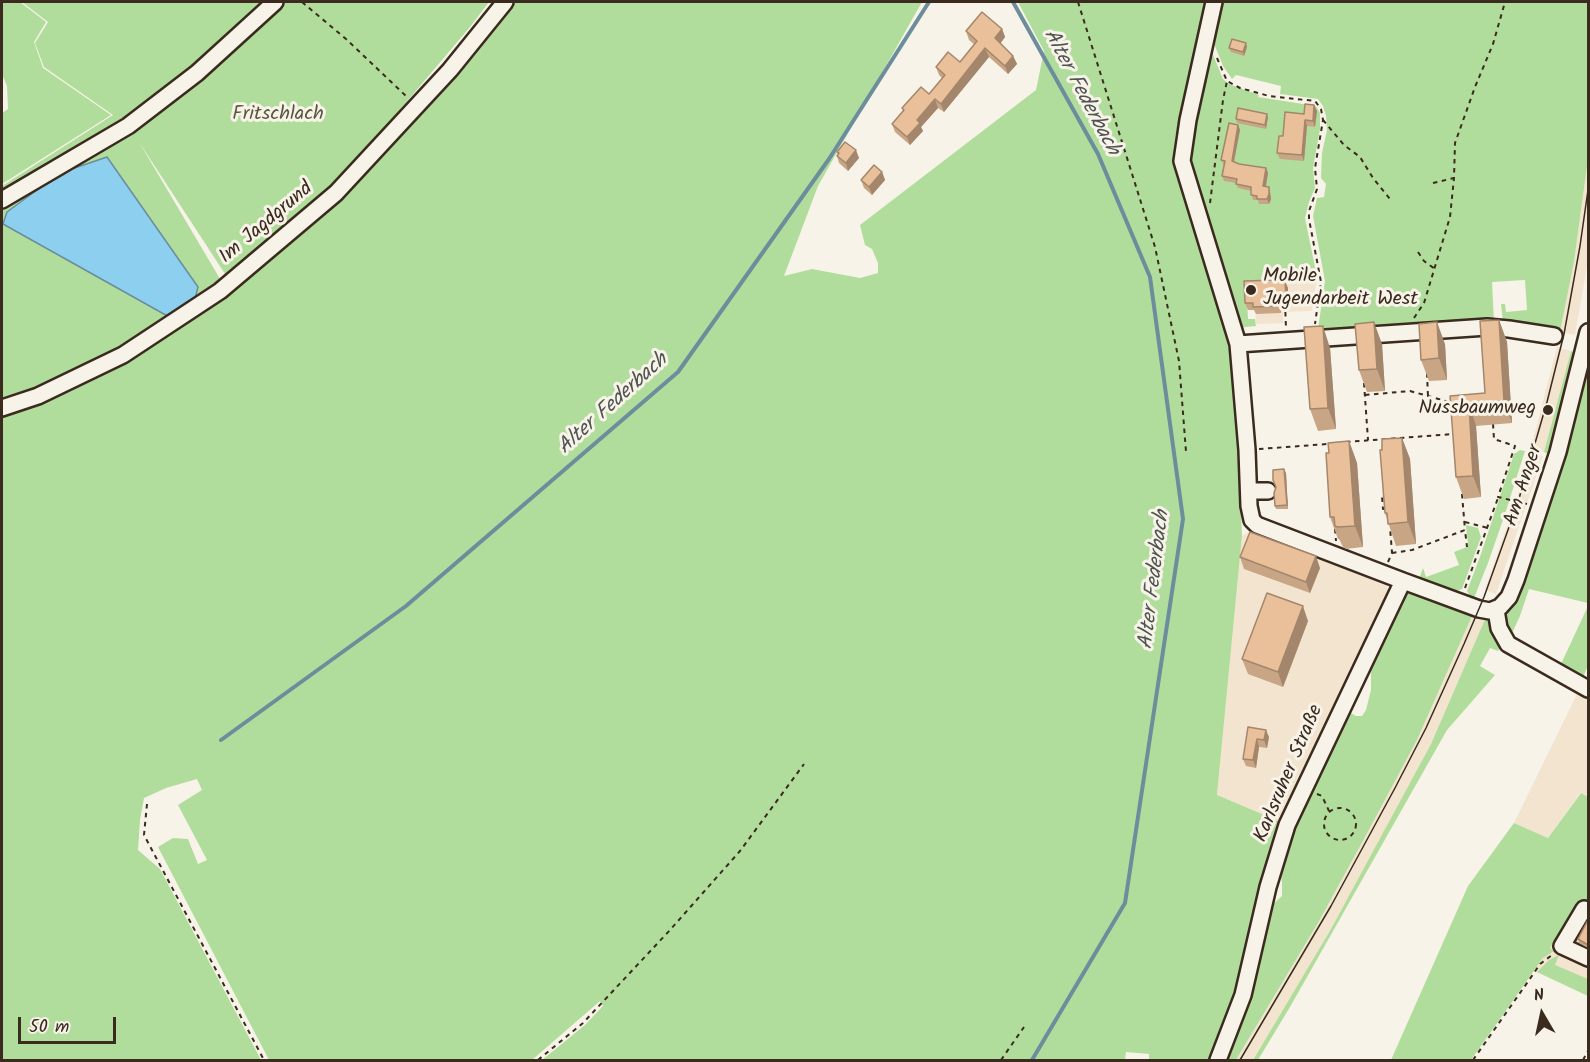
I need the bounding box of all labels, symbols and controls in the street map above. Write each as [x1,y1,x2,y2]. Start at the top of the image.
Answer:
water label: Alter Federbach [1036,25,1124,161]
park label: Fritschlach [232,104,324,128]
street label: Im Jagdgrund [215,178,319,270]
place label: Mobile Jugendarbeit West [1263,266,1418,313]
marker: Mobile Jugendarbeit West [1244,283,1258,297]
water label: Alter Federbach [554,349,674,461]
place label: Nussbaumweg [1418,398,1536,422]
marker: Nussbaumweg [1541,403,1555,417]
street label: Am Anger [1501,442,1549,530]
water label: Alter Federbach [1135,509,1177,651]
street label: Karlsruher Straße [1250,702,1330,846]
text: N [1532,983,1546,1009]
north arrow [1512,984,1572,1044]
scale bar [21,1005,118,1043]
text: 50 m [29,1013,69,1042]

